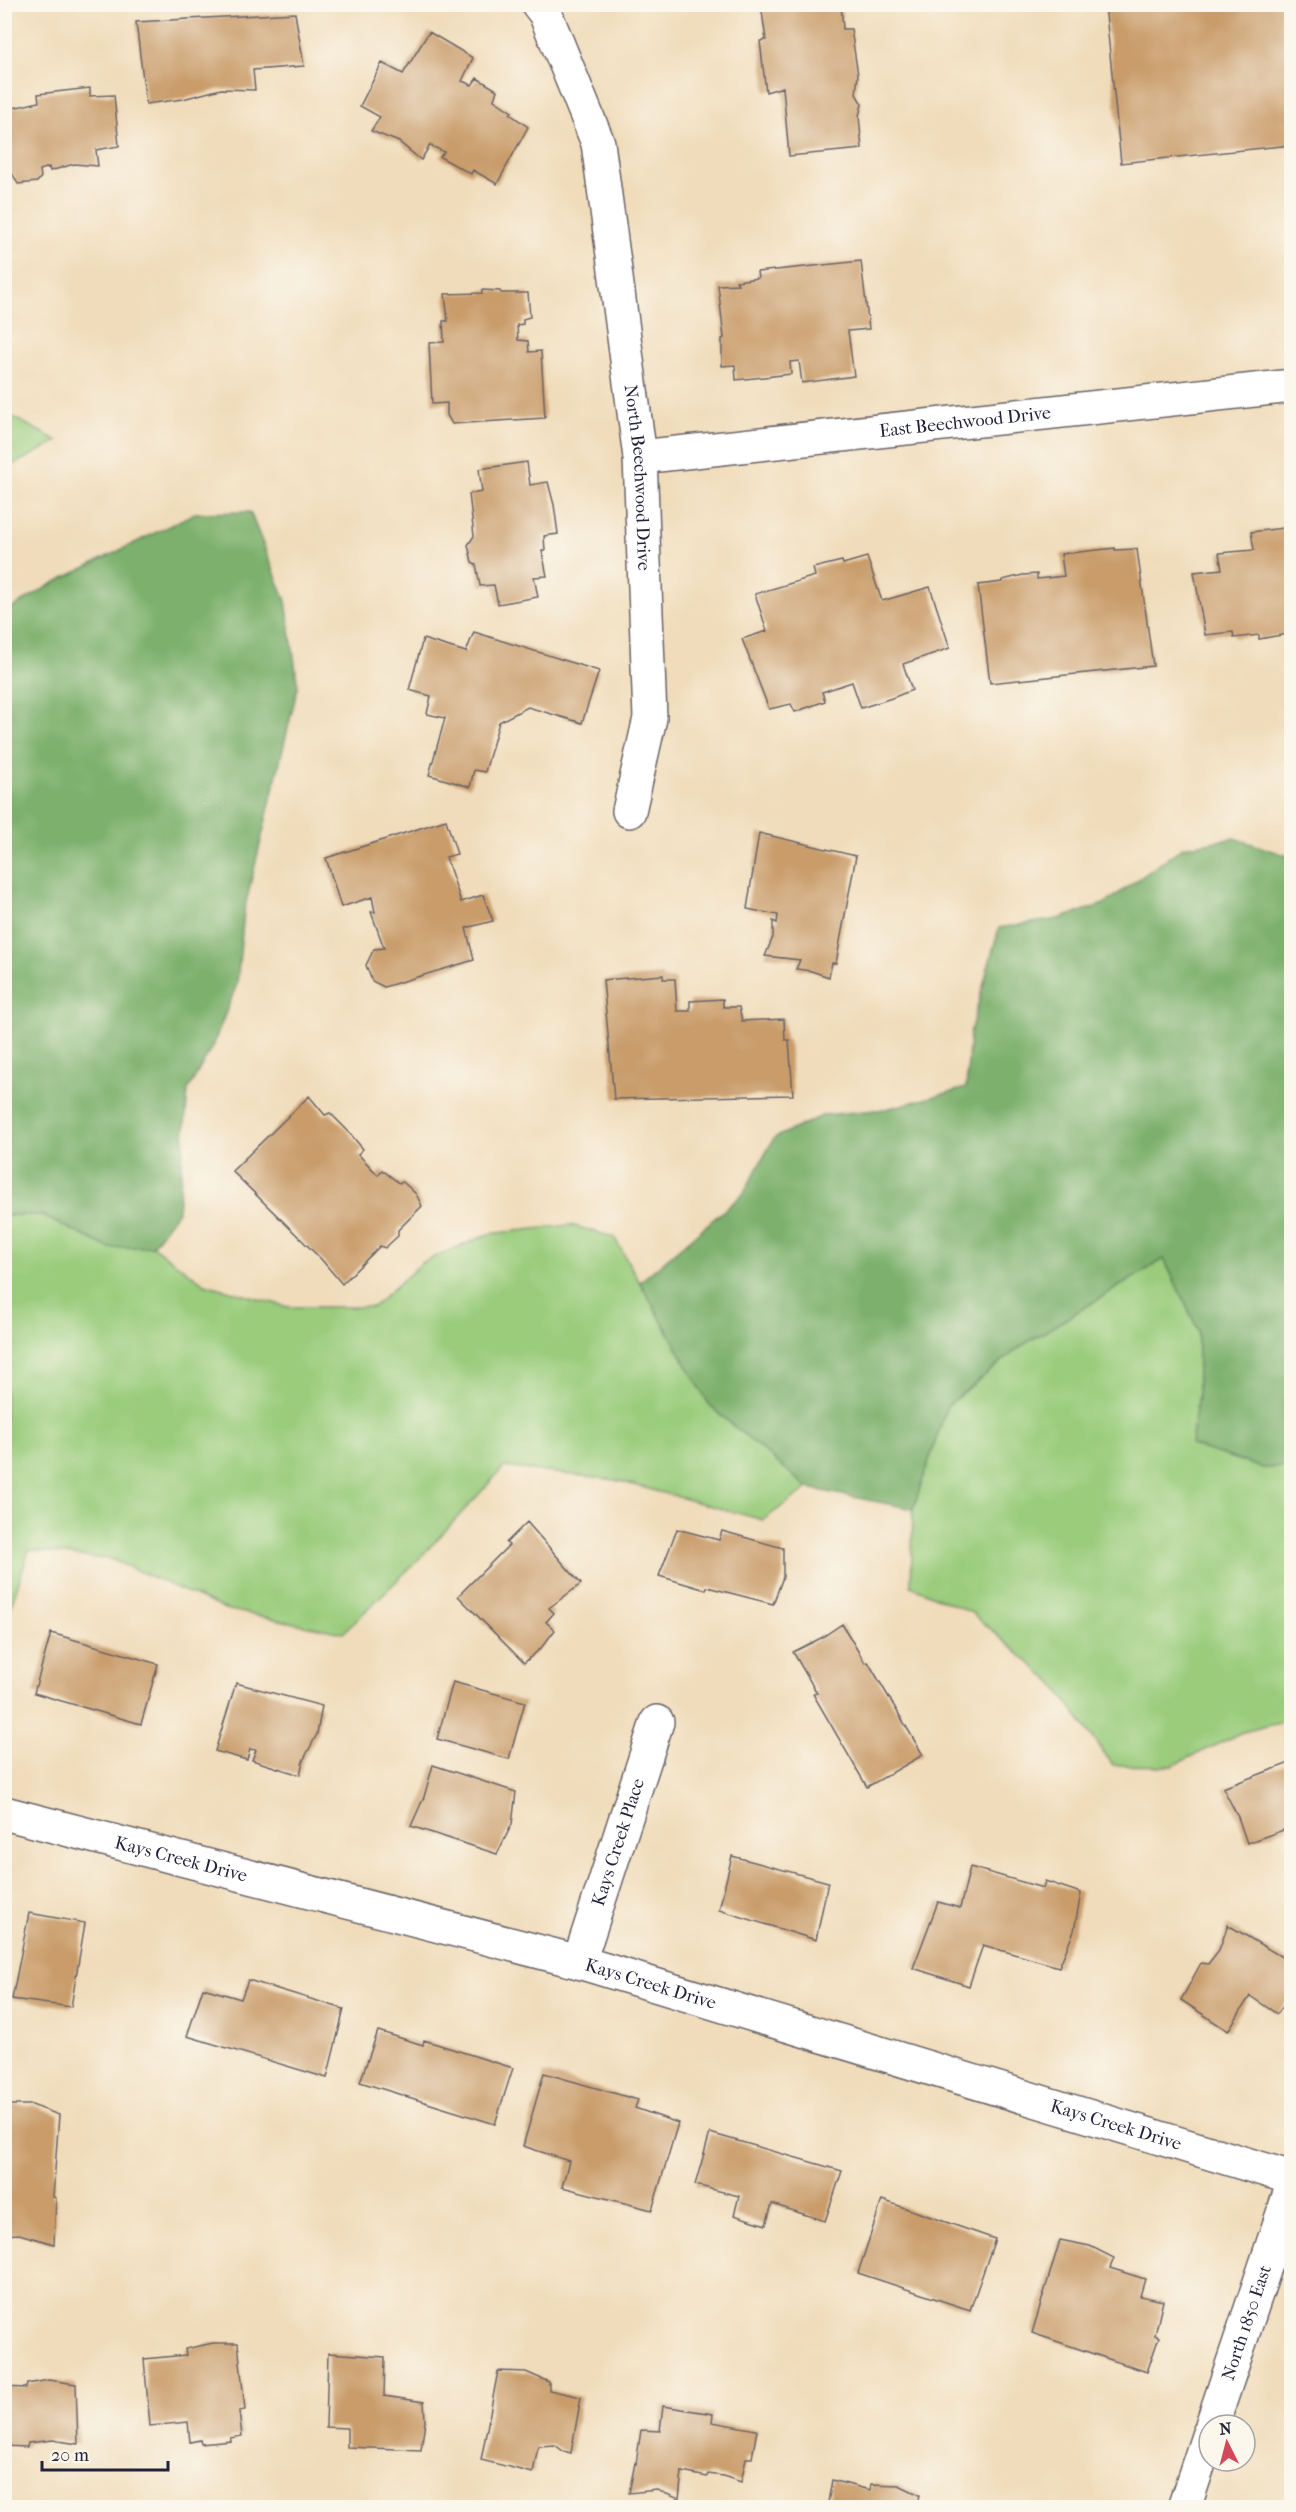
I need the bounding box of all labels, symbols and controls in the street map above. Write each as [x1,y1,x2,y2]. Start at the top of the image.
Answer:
street label: North Beechwood Drive [620,383,655,571]
street label: East Beechwood Drive [878,402,1052,441]
street label: Kays Creek Place [587,1776,649,1909]
street label: Kays Creek Drive [113,1832,250,1886]
street label: Kays Creek Drive [583,1954,719,2014]
street label: Kays Creek Drive [1048,2095,1184,2154]
street label: North 1850 East [1217,2262,1276,2383]
north arrow [1197,2413,1257,2473]
text: N [1218,2418,1233,2439]
scale bar [42,2434,168,2472]
text: 20 m [51,2445,89,2466]

